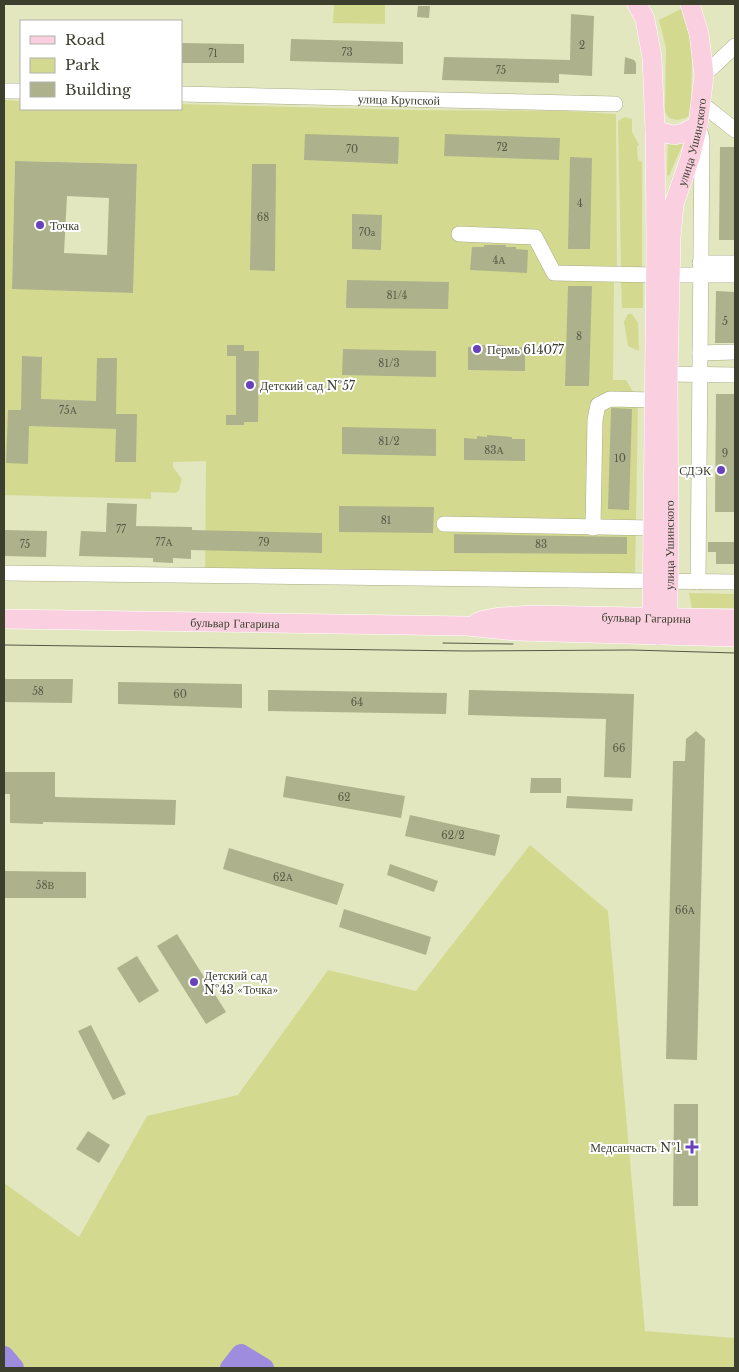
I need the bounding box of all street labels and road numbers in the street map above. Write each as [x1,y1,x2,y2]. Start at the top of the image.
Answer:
street label: улица Крупской [358,91,441,107]
street label: улица Ушинского [673,97,709,188]
street label: улица Ушинского [661,500,677,590]
street label: бульвар Гагарина [602,609,692,626]
street label: бульвар Гагарина [190,614,280,631]

